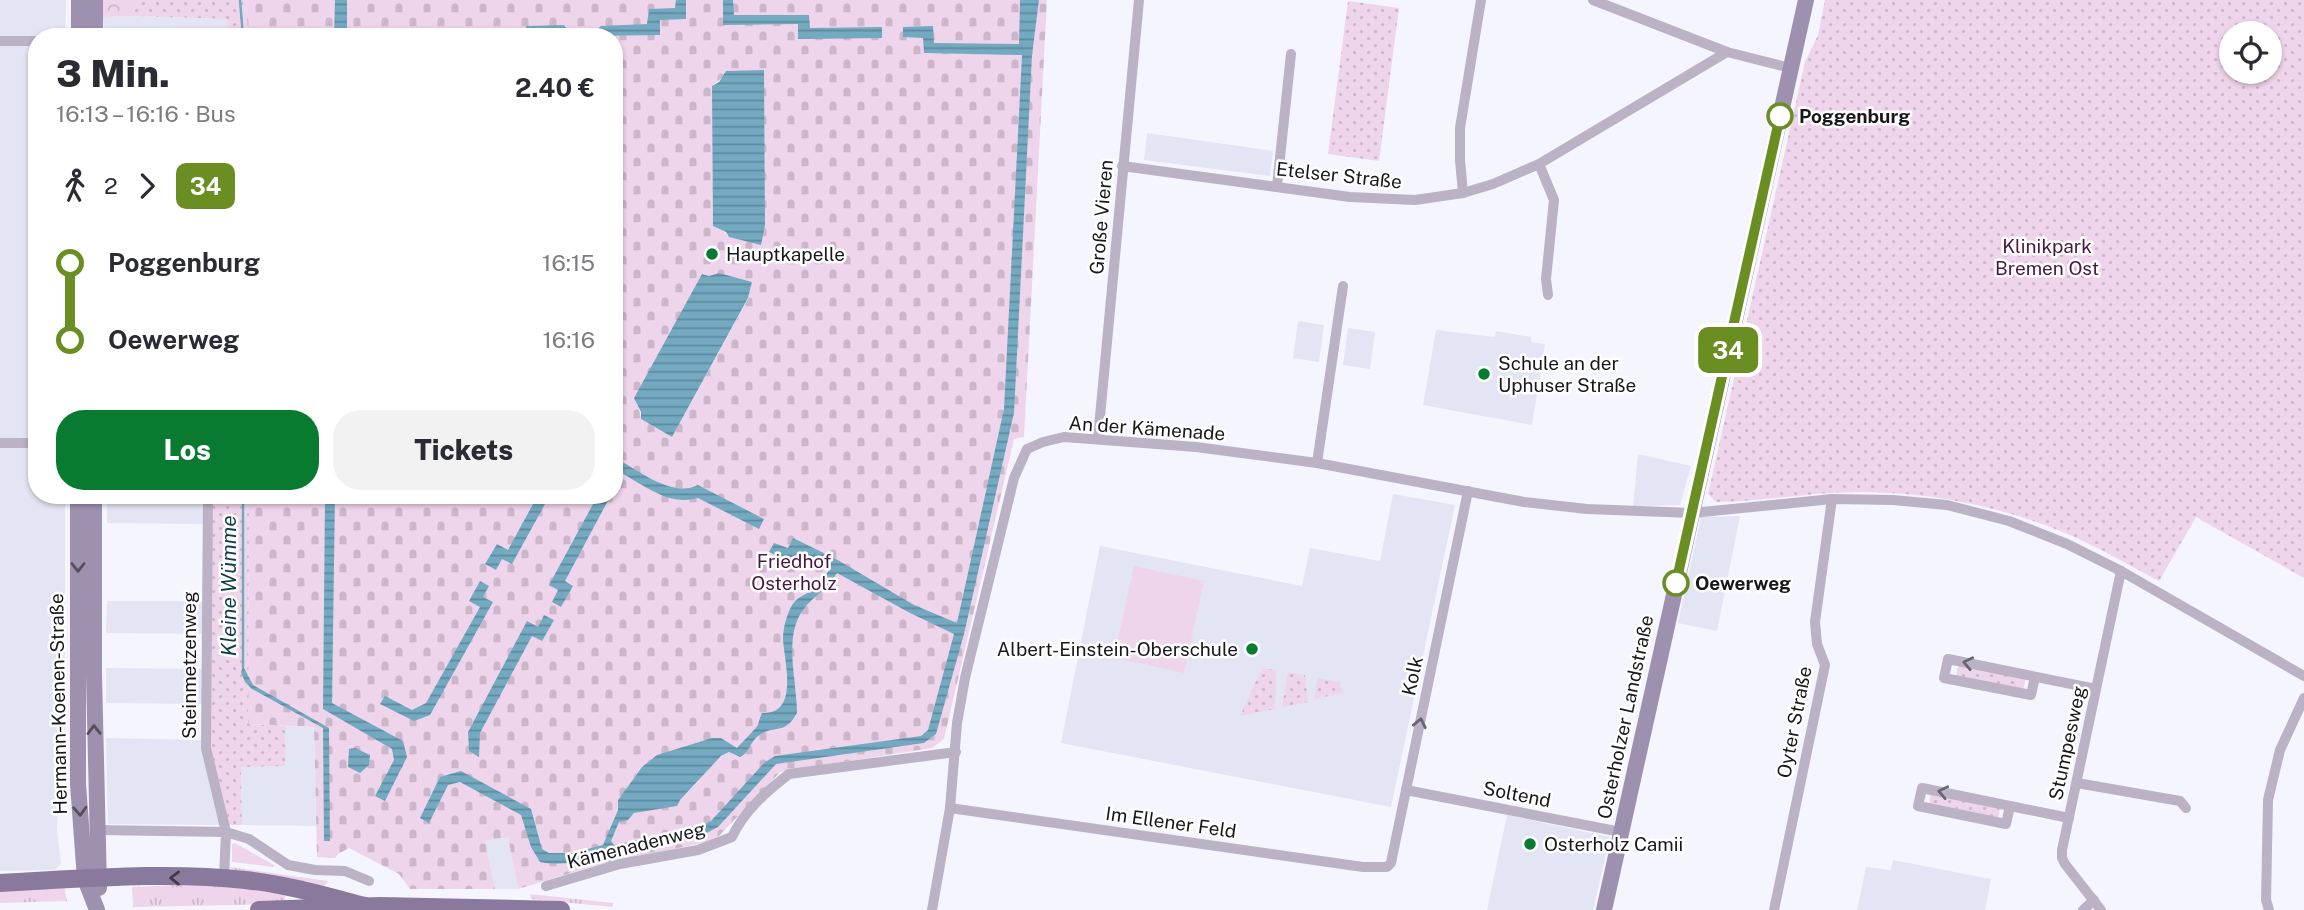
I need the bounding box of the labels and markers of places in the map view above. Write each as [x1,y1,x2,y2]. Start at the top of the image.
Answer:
marker: Poggenburg [1767,103,1793,129]
place label: Poggenburg [1799,105,1910,127]
place label: Hauptkapelle [726,243,845,265]
marker: Hauptkapelle [704,246,720,262]
place label: Schule an der Uphuser Straße [1498,352,1636,396]
marker: Schule an der Uphuser Straße [1476,366,1492,382]
marker: Oewerweg [1663,570,1689,596]
place label: Oewerweg [1695,572,1791,594]
place label: Albert-Einstein-Oberschule [997,638,1238,660]
marker: Albert-Einstein-Oberschule [1244,641,1260,657]
place label: Osterholz Camii [1544,833,1683,855]
marker: Osterholz Camii [1522,836,1538,852]

